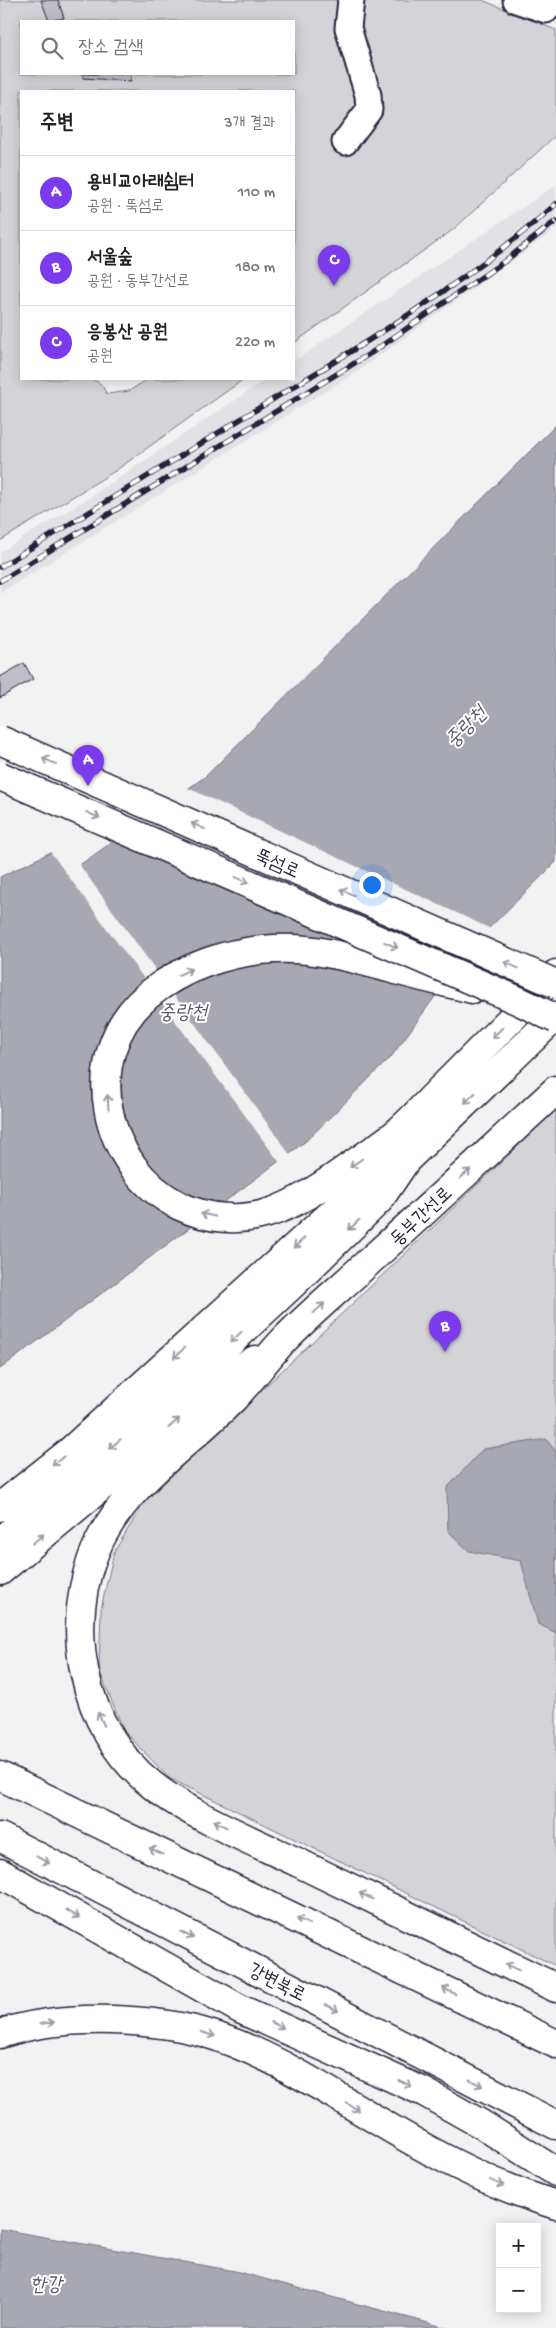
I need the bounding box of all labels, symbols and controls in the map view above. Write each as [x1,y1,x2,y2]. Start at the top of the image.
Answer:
search box [20,20,295,75]
icon: search [38,34,66,62]
text: 장소 검색 [78,37,144,60]
text: 주변 [40,112,74,137]
text: 3개 결과 [224,115,275,134]
text: 용비교아래쉼터 [87,172,194,195]
text: A [51,184,61,203]
text: 110 m [238,184,275,203]
text: 공원 · 뚝섬로 [87,198,164,217]
pin: C [318,245,350,286]
text: 서울숲 [87,247,133,270]
text: B [52,259,60,278]
text: 180 m [236,259,275,278]
text: 공원 · 동부간선로 [87,273,190,292]
text: 응봉산 공원 [87,322,168,345]
text: C [52,334,60,353]
text: 220 m [235,334,275,353]
text: 공원 [87,348,113,367]
water label: 중랑천 [442,702,494,754]
pin: A [72,745,104,786]
one-way arrow [42,755,57,765]
one-way arrow [85,811,100,821]
one-way arrow [191,821,206,831]
street label: 뚝섬로 [251,845,302,885]
your location [359,872,385,898]
one-way arrow [234,876,249,886]
one-way arrow [340,887,355,896]
one-way arrow [383,941,398,951]
one-way arrow [504,959,519,969]
one-way arrow [177,967,192,976]
water label: 중랑천 [159,1003,209,1026]
one-way arrow [490,1027,503,1039]
one-way arrow [464,1092,477,1104]
one-way arrow [103,1094,112,1110]
one-way arrow [349,1158,363,1168]
one-way arrow [458,1168,471,1180]
street label: 동부간선로 [387,1183,458,1252]
one-way arrow [200,1210,216,1219]
one-way arrow [348,1219,360,1231]
one-way arrow [292,1237,305,1249]
one-way arrow [313,1302,326,1314]
pin: B [429,1311,461,1352]
one-way arrow [230,1331,243,1343]
one-way arrow [173,1347,186,1359]
one-way arrow [168,1417,181,1429]
one-way arrow [108,1439,121,1450]
one-way arrow [52,1455,65,1466]
one-way arrow [31,1534,44,1545]
one-way arrow [96,1712,106,1727]
one-way arrow [213,1819,228,1828]
one-way arrow [149,1845,164,1855]
one-way arrow [35,1856,50,1865]
one-way arrow [359,1891,374,1900]
one-way arrow [66,1909,80,1919]
one-way arrow [296,1916,311,1925]
one-way arrow [180,1930,195,1940]
street label: 강변북로 [244,1960,309,2008]
one-way arrow [505,1962,520,1971]
one-way arrow [442,1986,457,1996]
one-way arrow [324,2004,339,2014]
one-way arrow [39,2018,55,2028]
one-way arrow [269,2021,284,2031]
one-way arrow [200,2030,216,2040]
one-way arrow [397,2078,412,2088]
one-way arrow [469,2078,484,2088]
one-way arrow [346,2102,361,2112]
one-way arrow [488,2179,504,2188]
map controls [496,2223,541,2313]
button: + [496,2223,541,2268]
button: − [496,2268,541,2313]
water label: 한강 [30,2275,65,2298]

